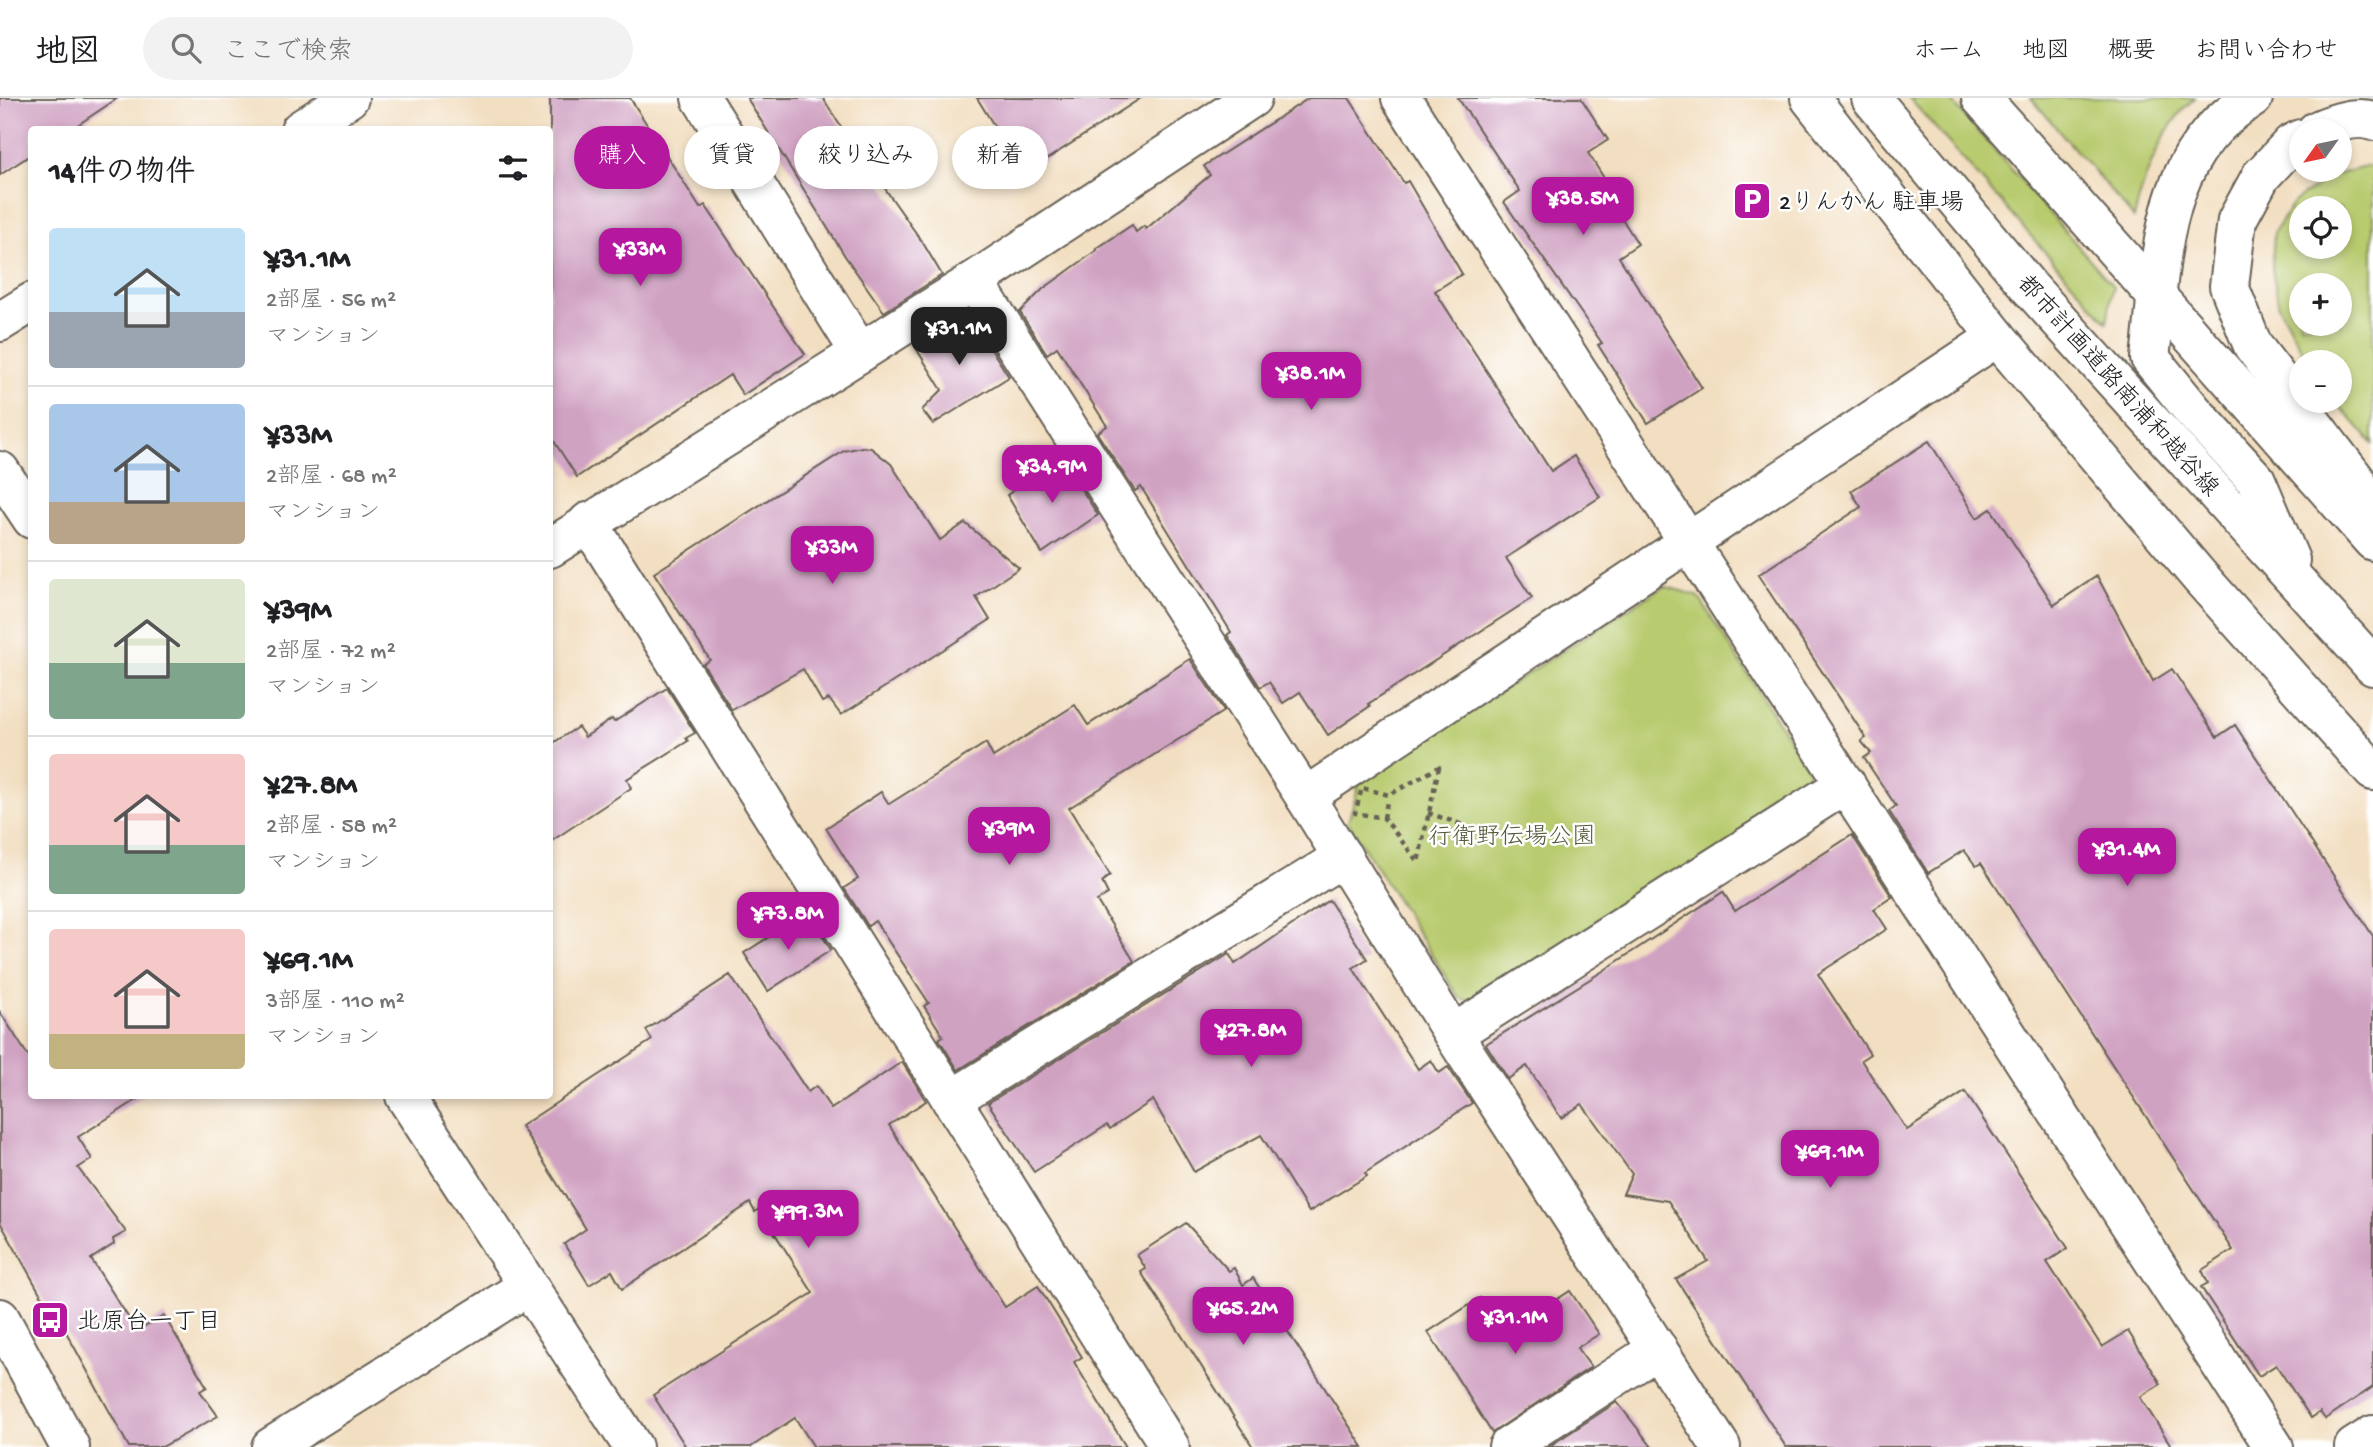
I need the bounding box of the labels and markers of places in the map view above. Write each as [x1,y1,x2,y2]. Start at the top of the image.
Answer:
pin: ¥38.5M [1526,178,1640,237]
parking icon: 2りんかん 駐車場 [1731,180,1773,222]
place label: 2りんかん 駐車場 [1779,189,1964,219]
pin: ¥33M [599,228,681,288]
pin: ¥31.1M [902,308,1016,367]
pin: ¥38.1M [1254,352,1368,412]
pin: ¥34.9M [995,446,1109,505]
pin: ¥33M [791,526,873,586]
pin: ¥39M [968,808,1050,867]
pin: ¥31.4M [2070,828,2184,888]
pin: ¥73.8M [731,892,845,952]
pin: ¥27.8M [1194,1010,1308,1069]
pin: ¥69.1M [1773,1130,1887,1190]
pin: ¥99.3M [751,1190,865,1250]
pin: ¥65.2M [1186,1288,1300,1347]
pin: ¥31.1M [1458,1296,1572,1356]
bus stop icon: 北原台一丁目 [29,1299,71,1341]
place label: 北原台一丁目 [77,1308,221,1338]

